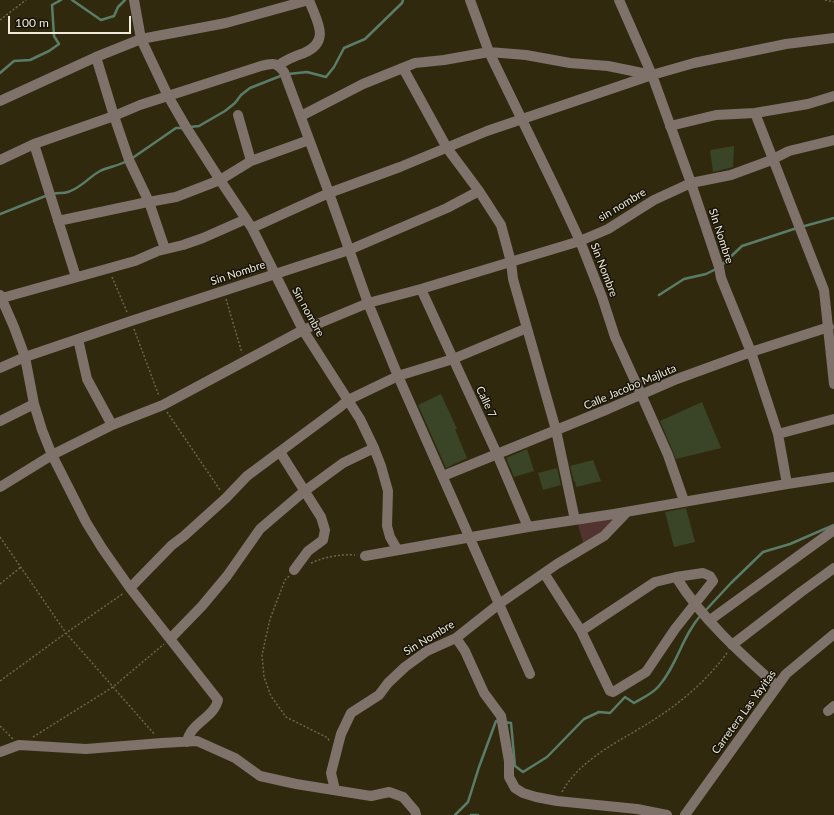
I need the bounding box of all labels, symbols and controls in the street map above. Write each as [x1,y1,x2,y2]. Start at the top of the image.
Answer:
scale bar [10,8,133,34]
text: 100 m [15,15,49,30]
street label: sin nombre [596,186,648,224]
street label: SIn Nombre [706,207,736,265]
street label: Sin Nombre [588,241,620,299]
street label: Sin Nombre [209,258,267,288]
street label: Sin nombre [289,285,327,339]
street label: Calle Jacobo Majluta [582,362,678,412]
street label: Calle 7 [473,384,499,420]
street label: Sin Nombre [401,618,457,658]
street label: Carretera Las Yayitas [709,667,779,757]

